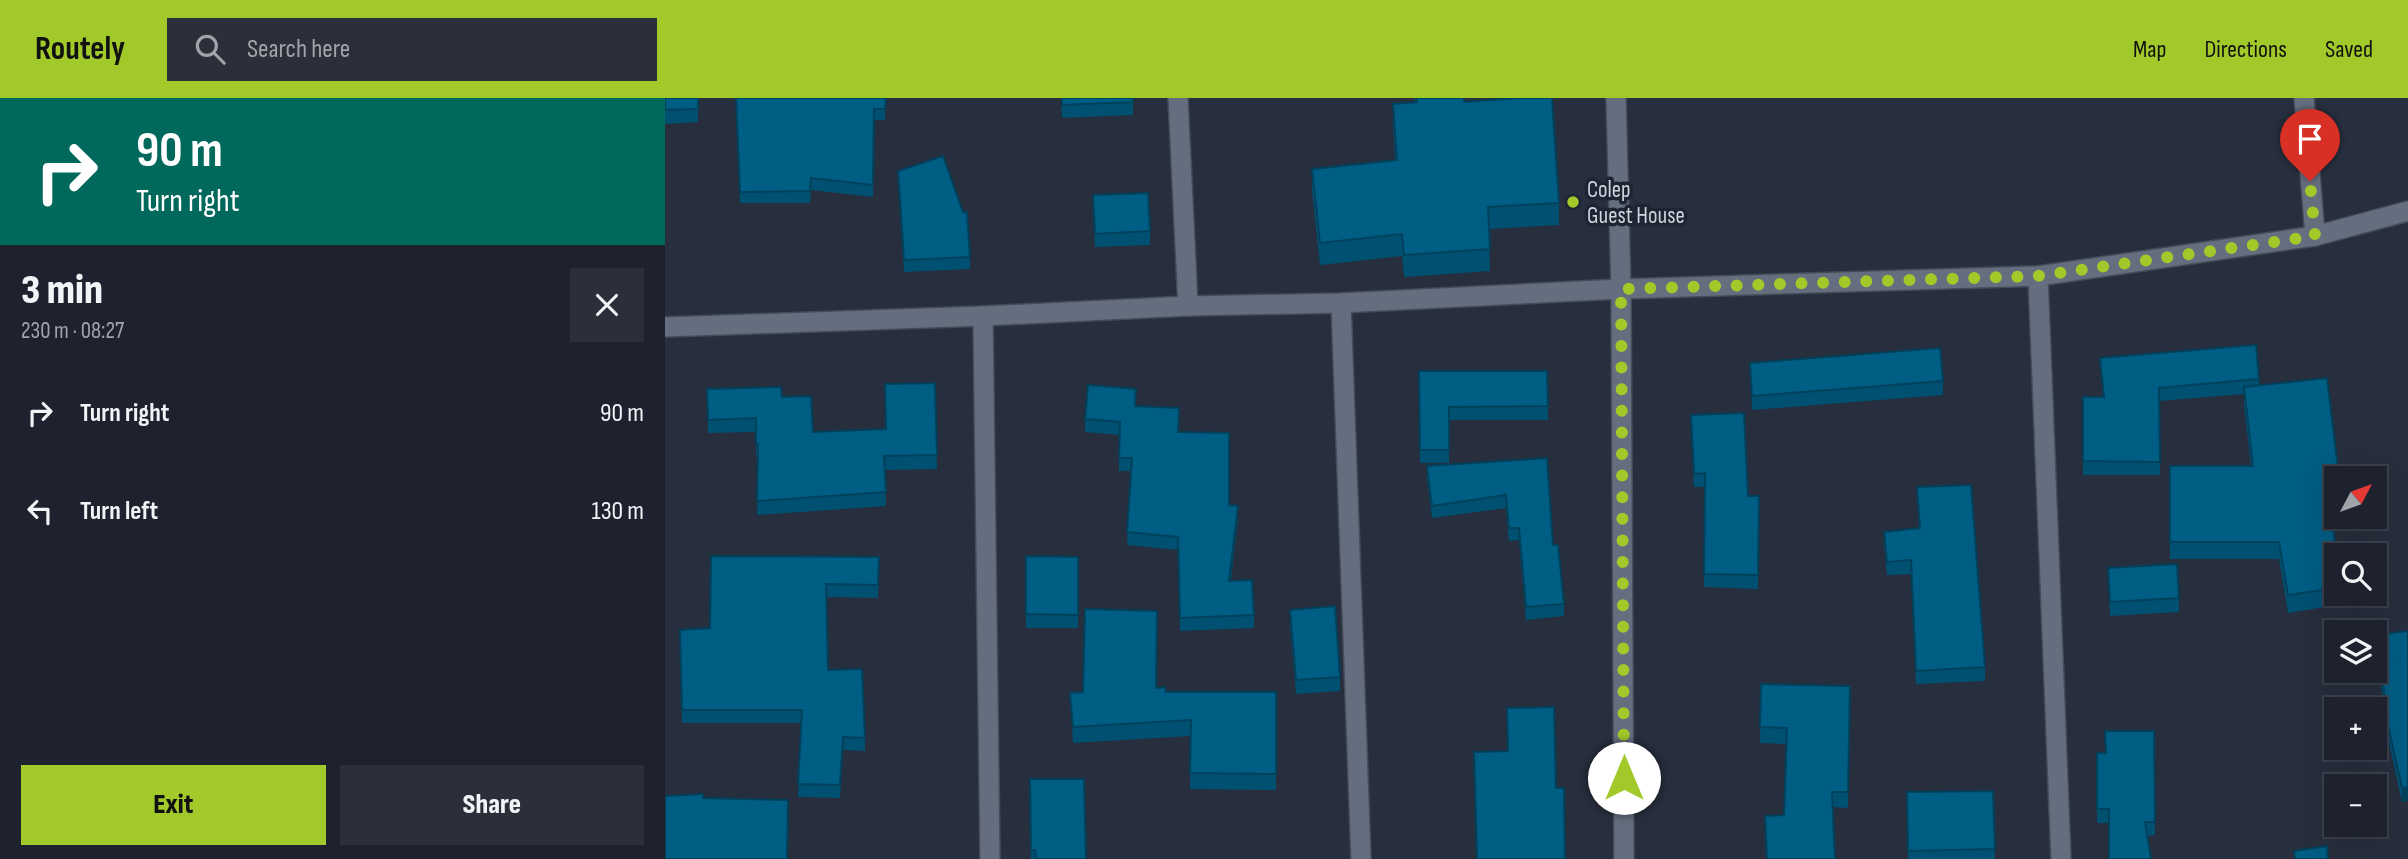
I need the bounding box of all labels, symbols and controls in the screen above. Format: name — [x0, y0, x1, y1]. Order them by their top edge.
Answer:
search box — [167, 18, 657, 81]
text: Routely — [35, 29, 125, 69]
icon: search — [191, 30, 229, 68]
text: Search here — [247, 34, 350, 65]
text: Map — [2133, 35, 2166, 64]
text: Directions — [2204, 35, 2287, 64]
text: Saved — [2325, 35, 2373, 64]
pin — [2280, 109, 2340, 181]
icon: arrive — [2291, 120, 2329, 158]
text: 90 m — [136, 122, 223, 181]
icon: right — [21, 126, 112, 217]
place label: Colep Guest House — [1587, 176, 1685, 230]
text: Turn right — [136, 182, 240, 221]
marker: Colep Guest House — [1565, 194, 1581, 210]
text: 3 min — [21, 265, 103, 316]
button: close — [570, 268, 644, 342]
text: 230 m · 08:27 — [21, 317, 124, 345]
icon: right — [21, 394, 59, 432]
text: Turn right — [80, 398, 169, 429]
text: 90 m — [600, 398, 644, 429]
north arrow — [2324, 466, 2387, 528]
map controls — [2324, 466, 2387, 837]
icon: left — [21, 492, 59, 530]
text: Turn left — [80, 496, 158, 527]
text: 130 m — [592, 496, 644, 527]
button: search — [2324, 543, 2387, 606]
button: layers — [2324, 620, 2387, 683]
button: + — [2324, 697, 2387, 760]
position arrow — [1587, 741, 1661, 815]
button: Exit — [21, 765, 326, 845]
button: Share — [340, 765, 644, 845]
button: − — [2324, 774, 2387, 837]

